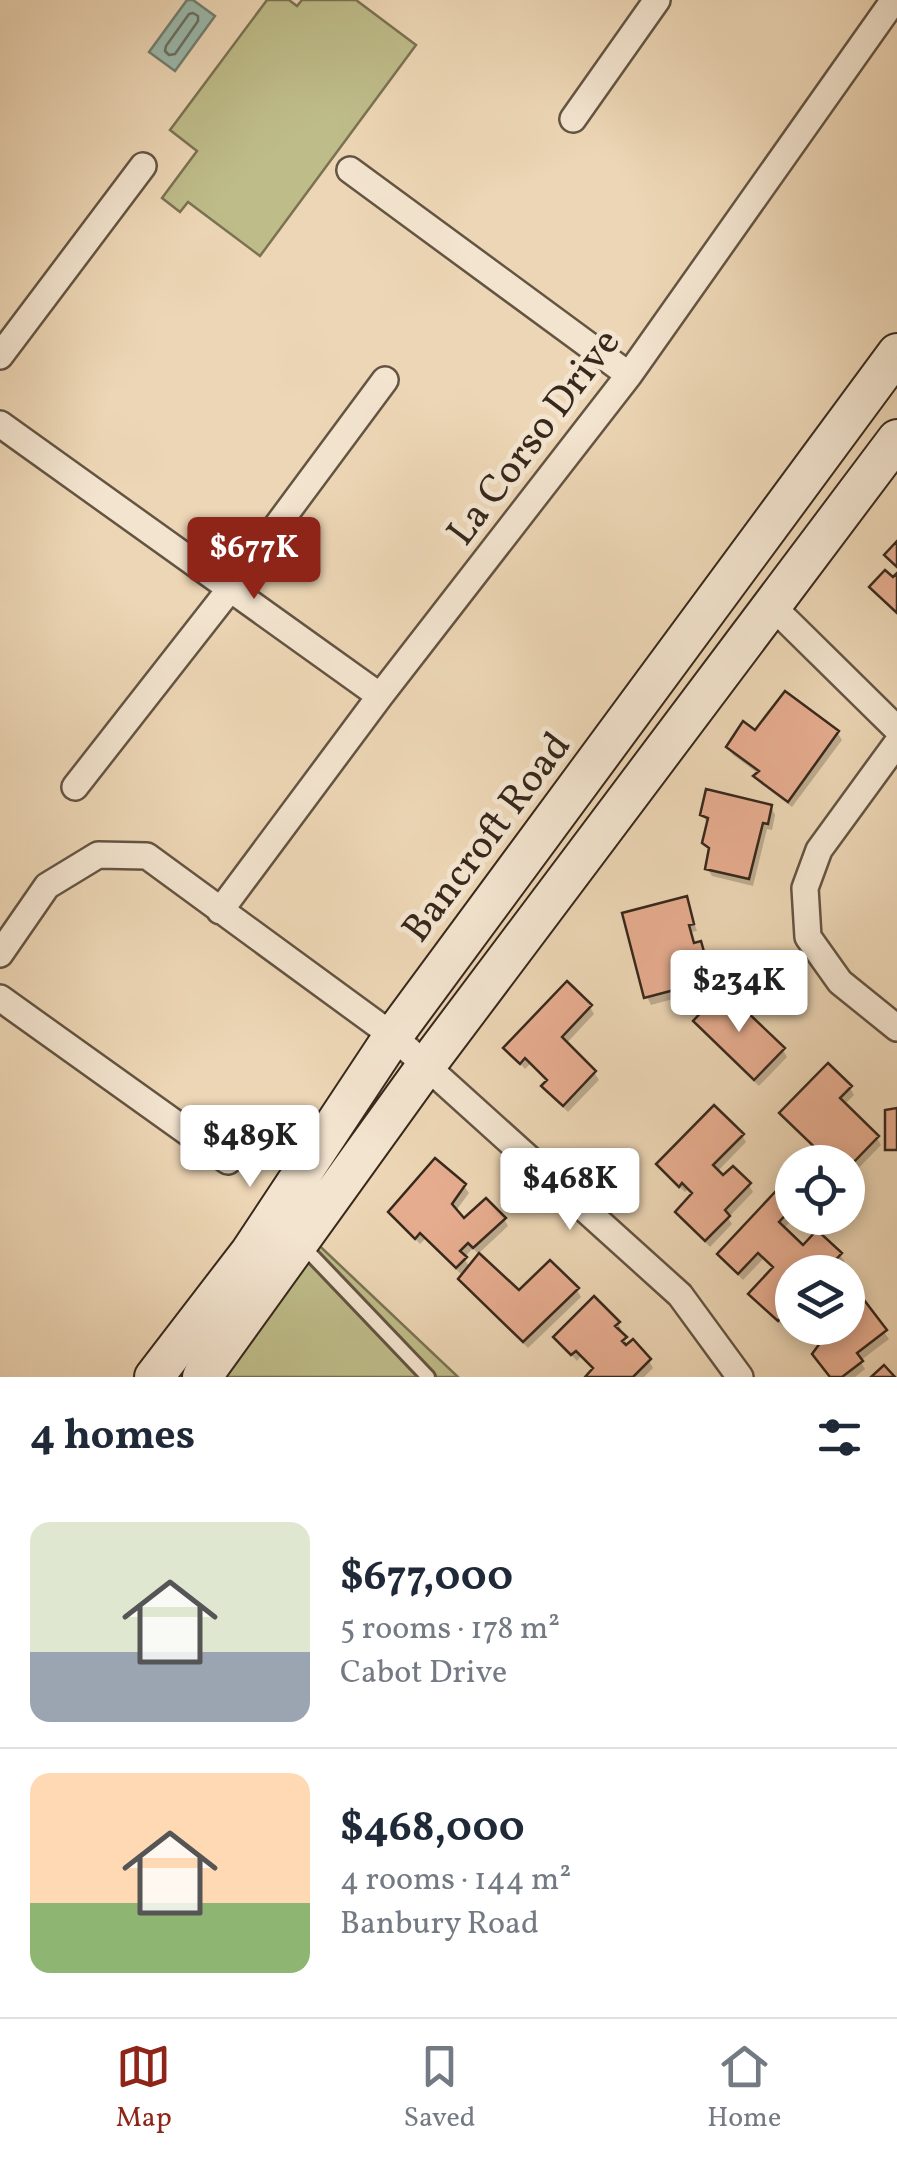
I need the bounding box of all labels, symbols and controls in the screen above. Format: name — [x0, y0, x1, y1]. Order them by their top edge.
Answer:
street label: La Corso Drive — [435, 318, 635, 559]
pin: $677K — [184, 517, 324, 602]
text: $677K — [209, 527, 299, 571]
street label: Bancroft Road — [390, 722, 586, 955]
pin: $234K — [669, 950, 809, 1035]
text: $234K — [693, 960, 785, 1004]
pin: $489K — [180, 1105, 320, 1190]
text: $489K — [202, 1115, 298, 1159]
map controls — [775, 1145, 865, 1345]
button: locate — [775, 1145, 865, 1235]
pin: $468K — [500, 1148, 640, 1233]
text: $468K — [522, 1158, 618, 1202]
button: layers — [775, 1255, 865, 1345]
text: 4 homes — [30, 1408, 195, 1467]
icon: filters — [812, 1410, 867, 1465]
text: $677,000 — [340, 1549, 513, 1608]
icon: home — [110, 1562, 230, 1682]
text: 5 rooms · 178 m² — [340, 1608, 560, 1652]
text: Cabot Drive — [340, 1652, 507, 1696]
text: $468,000 — [340, 1800, 525, 1859]
icon: home — [110, 1813, 230, 1933]
text: 4 rooms · 144 m² — [340, 1859, 571, 1903]
text: Banbury Road — [340, 1903, 539, 1947]
tab: Map — [116, 2039, 172, 2138]
tab: Saved — [403, 2039, 476, 2138]
tab: Home — [707, 2039, 781, 2138]

